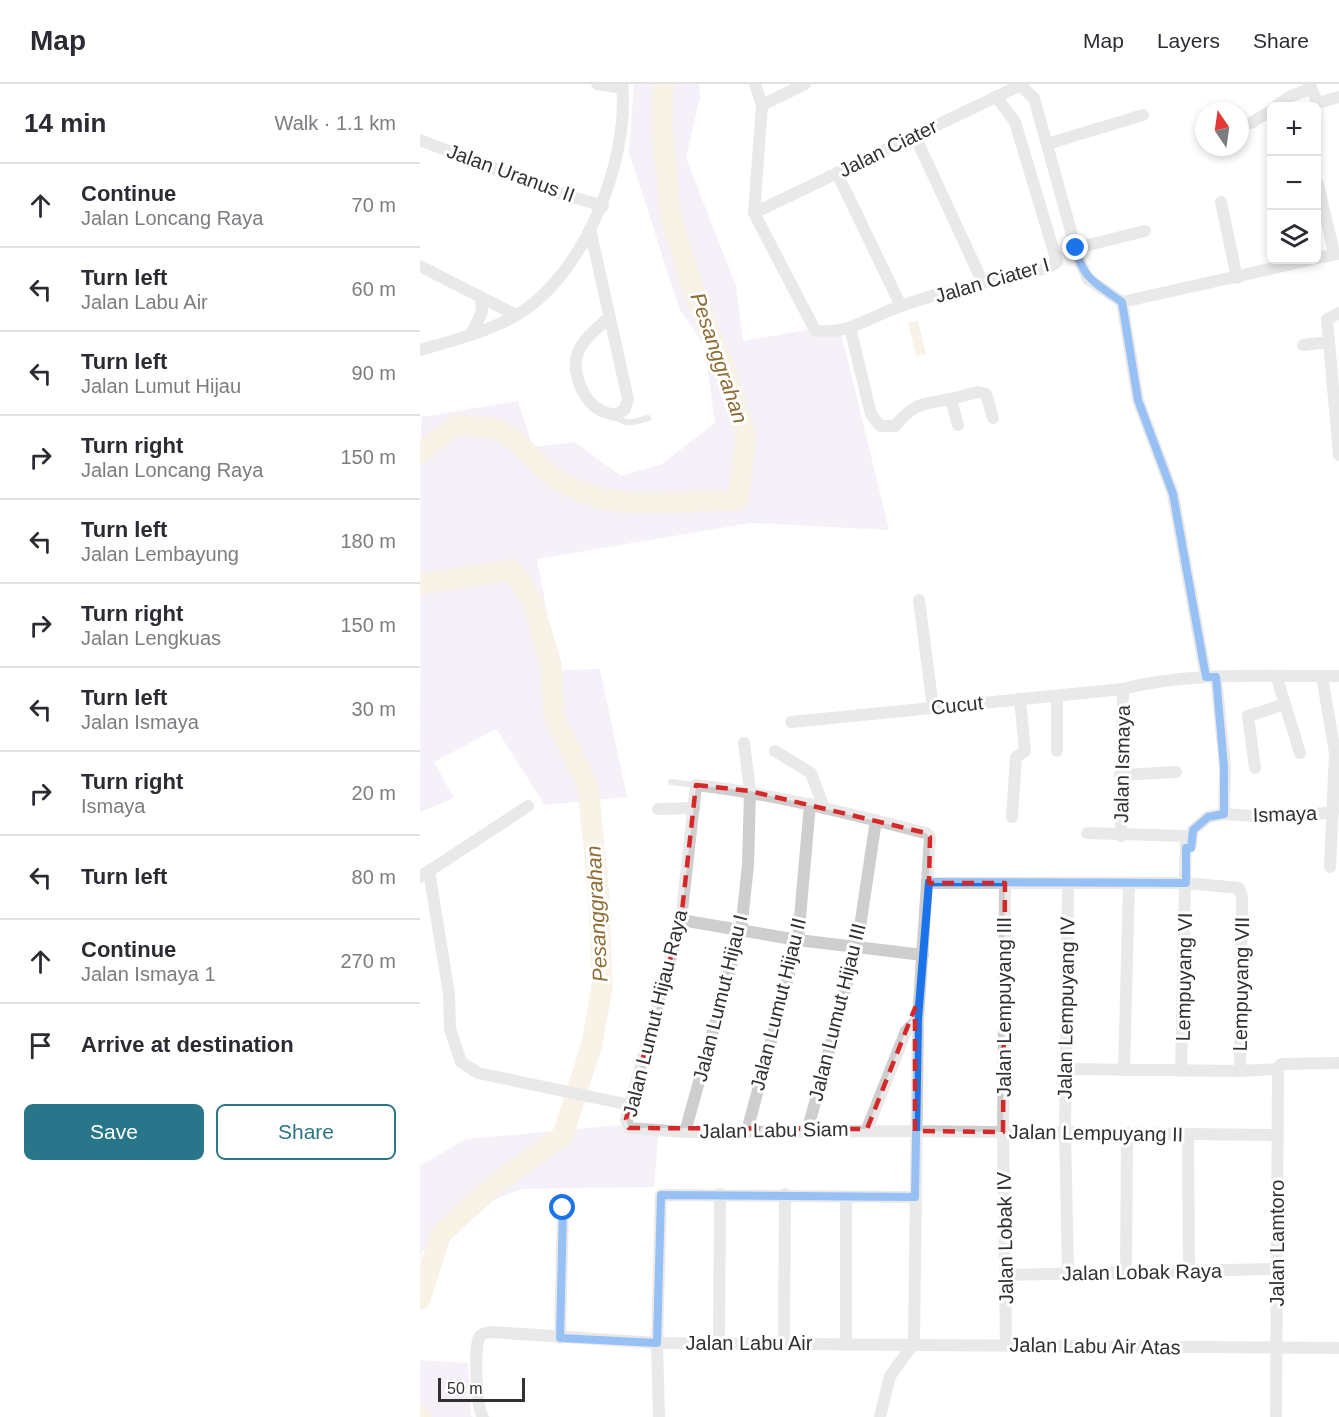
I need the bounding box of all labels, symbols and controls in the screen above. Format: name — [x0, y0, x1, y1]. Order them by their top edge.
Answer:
text: Map — [30, 25, 86, 56]
text: Map — [1083, 29, 1124, 52]
text: Layers — [1157, 29, 1220, 52]
text: Share — [1253, 29, 1309, 52]
north arrow — [1195, 102, 1249, 156]
map controls — [1267, 102, 1321, 264]
button: + — [1267, 102, 1321, 156]
text: 14 min — [24, 108, 106, 138]
text: Walk · 1.1 km — [275, 112, 396, 134]
street label: Jalan Ciater — [835, 115, 941, 181]
street label: Jalan Uranus II — [444, 140, 578, 206]
button: − — [1267, 156, 1321, 210]
text: Continue — [81, 181, 176, 206]
icon: ahead — [24, 189, 57, 222]
text: 70 m — [352, 194, 396, 216]
text: Jalan Loncang Raya — [81, 207, 263, 229]
button: layers — [1267, 210, 1321, 264]
route end — [1062, 234, 1088, 260]
street label: Jalan Ciater I — [932, 253, 1052, 307]
text: Turn left — [81, 265, 167, 290]
icon: left — [24, 273, 57, 306]
text: 60 m — [352, 278, 396, 300]
water label: Pesanggrahan — [686, 290, 753, 426]
text: Jalan Labu Air — [81, 291, 208, 313]
text: Turn left — [81, 349, 167, 374]
icon: left — [24, 357, 57, 390]
text: 90 m — [352, 362, 396, 384]
text: Jalan Lumut Hijau — [81, 375, 241, 397]
text: Turn right — [81, 433, 183, 458]
icon: right — [24, 441, 57, 474]
text: 150 m — [340, 446, 396, 468]
text: Jalan Loncang Raya — [81, 459, 263, 481]
text: Turn left — [81, 517, 167, 542]
icon: left — [24, 525, 57, 558]
text: 180 m — [340, 530, 396, 552]
text: Jalan Lembayung — [81, 543, 239, 565]
text: Turn right — [81, 601, 183, 626]
icon: right — [24, 609, 57, 642]
text: 150 m — [340, 614, 396, 636]
text: Jalan Lengkuas — [81, 627, 221, 649]
text: Turn left — [81, 685, 167, 710]
street label: Cucut — [930, 691, 985, 719]
icon: left — [24, 693, 57, 726]
text: 30 m — [352, 698, 396, 720]
street label: Jalan Ismaya — [1110, 704, 1134, 823]
text: Jalan Ismaya — [81, 711, 199, 733]
text: Turn right — [81, 769, 183, 794]
icon: right — [24, 777, 57, 810]
text: 20 m — [352, 782, 396, 804]
text: Ismaya — [81, 795, 145, 817]
street label: Ismaya — [1252, 802, 1318, 826]
water label: Pesanggrahan — [581, 845, 612, 983]
icon: left — [24, 861, 57, 894]
text: Turn left — [81, 864, 167, 889]
text: 80 m — [352, 866, 396, 888]
street label: Jalan Lumut Hijau Raya — [619, 906, 692, 1119]
street label: Jalan Lumut Hijau I — [689, 912, 751, 1084]
street label: Lempuyang VI — [1172, 912, 1196, 1042]
street label: Jalan Lumut Hijau II — [746, 916, 810, 1092]
street label: Jalan Lempuyang IV — [1053, 916, 1079, 1099]
street label: Jalan Lempuyang III — [993, 917, 1015, 1097]
street label: Lempuyang VII — [1229, 917, 1253, 1051]
street label: Jalan Lumut Hijau III — [804, 921, 870, 1103]
text: Continue — [81, 937, 176, 962]
icon: ahead — [24, 945, 57, 978]
text: 270 m — [340, 950, 396, 972]
text: Jalan Ismaya 1 — [81, 963, 216, 985]
icon: arrive — [24, 1029, 57, 1062]
text: Arrive at destination — [81, 1032, 294, 1057]
button: Save — [24, 1104, 204, 1160]
button: Share — [216, 1104, 396, 1160]
street label: Jalan Labu Siam — [699, 1118, 849, 1142]
street label: Jalan Lempuyang II — [1009, 1120, 1183, 1146]
street label: Jalan Lobak IV — [993, 1171, 1017, 1304]
street label: Jalan Lamtoro — [1266, 1180, 1288, 1306]
route start — [549, 1194, 575, 1220]
street label: Jalan Lobak Raya — [1062, 1260, 1223, 1284]
street label: Jalan Labu Air — [686, 1332, 813, 1354]
street label: Jalan Labu Air Atas — [1009, 1334, 1181, 1358]
scale bar — [438, 1375, 525, 1402]
text: 50 m — [447, 1380, 483, 1397]

